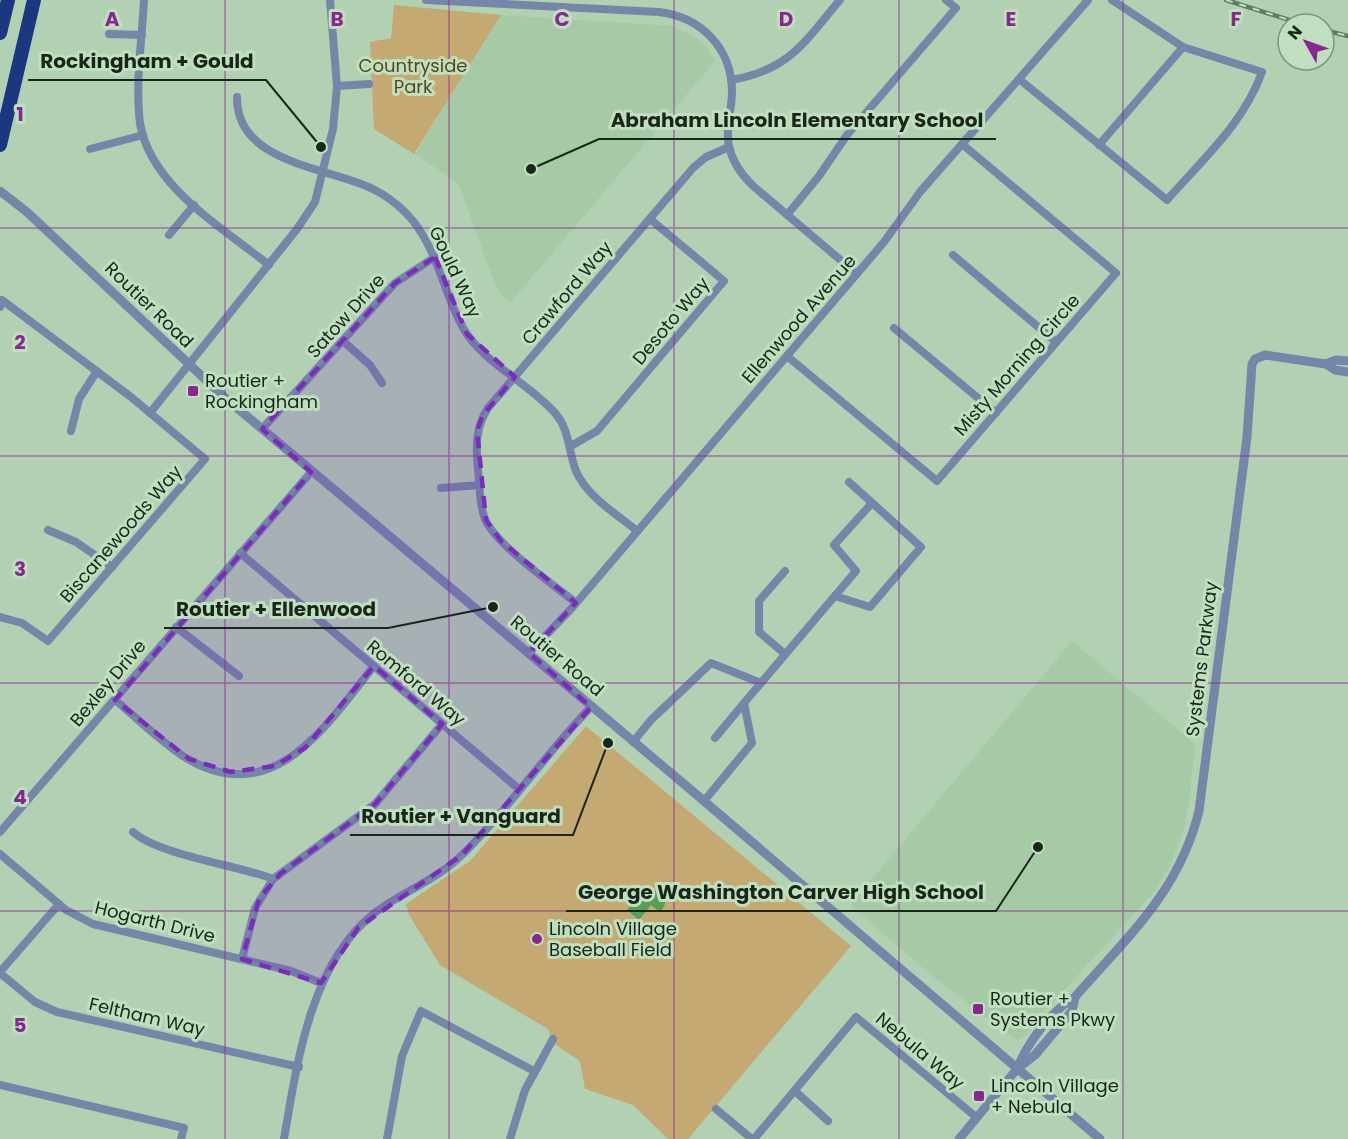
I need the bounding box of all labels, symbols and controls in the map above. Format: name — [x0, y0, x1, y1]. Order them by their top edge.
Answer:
text: A — [105, 5, 120, 33]
text: B — [330, 5, 344, 33]
text: C — [554, 5, 570, 33]
text: D — [779, 5, 793, 33]
text: E — [1006, 5, 1016, 33]
text: F — [1231, 5, 1242, 33]
north arrow — [1276, 12, 1336, 72]
text: N — [1282, 21, 1308, 45]
callout: Rockingham + Gould — [28, 42, 266, 80]
text: Rockingham + Gould — [40, 47, 254, 75]
park label: Countryside Park — [358, 53, 468, 99]
text: 1 — [16, 100, 24, 128]
callout: Abraham Lincoln Elementary School — [599, 101, 996, 139]
text: Abraham Lincoln Elementary School — [611, 106, 983, 134]
street label: Gould Way — [423, 222, 488, 322]
street label: Crawford Way — [516, 235, 618, 350]
street label: Ellenwood Avenue — [736, 249, 862, 388]
street label: Routier Road — [99, 256, 199, 353]
street label: Satow Drive — [301, 268, 390, 363]
street label: Desoto Way — [626, 271, 715, 370]
street label: Misty Morning Circle — [948, 288, 1085, 441]
text: 2 — [14, 328, 26, 356]
place label: Routier + Rockingham — [205, 368, 318, 414]
marker: Routier + Rockingham — [186, 384, 200, 398]
street label: Biscanewoods Way — [54, 460, 187, 608]
text: 3 — [14, 555, 26, 583]
street label: Systems Parkway — [1180, 580, 1223, 738]
callout: Routier + Ellenwood — [164, 590, 388, 628]
text: Routier + Ellenwood — [176, 595, 376, 623]
street label: Routier Road — [505, 609, 609, 702]
street label: Bexley Drive — [64, 634, 151, 731]
street label: Romford Way — [362, 634, 471, 731]
text: 4 — [13, 783, 27, 811]
callout: Routier + Vanguard — [350, 797, 573, 835]
text: Routier + Vanguard — [361, 802, 561, 830]
callout: George Washington Carver High School — [566, 873, 996, 911]
text: George Washington Carver High School — [578, 878, 984, 906]
street label: Hogarth Drive — [92, 895, 218, 949]
place label: Lincoln Village Baseball Field — [549, 916, 677, 962]
marker: Lincoln Village Baseball Field — [530, 932, 544, 946]
place label: Routier + Systems Pkwy — [990, 986, 1115, 1032]
street label: Feltham Way — [87, 991, 207, 1042]
marker: Routier + Systems Pkwy — [971, 1002, 985, 1016]
street label: Nebula Way — [871, 1006, 970, 1095]
text: 5 — [14, 1011, 27, 1039]
place label: Lincoln Village + Nebula — [991, 1073, 1119, 1119]
marker: Lincoln Village + Nebula — [972, 1089, 986, 1103]

